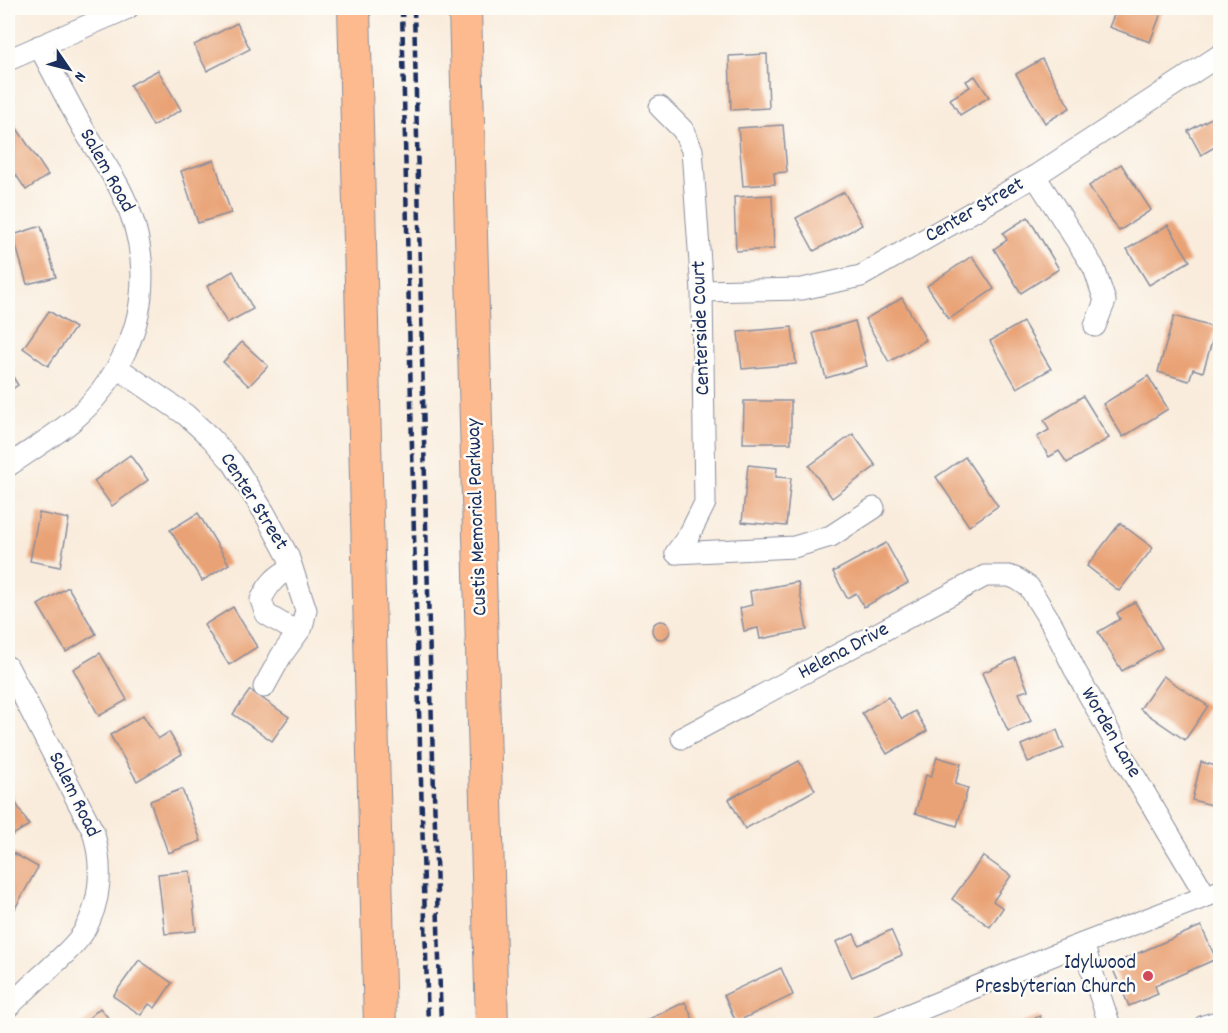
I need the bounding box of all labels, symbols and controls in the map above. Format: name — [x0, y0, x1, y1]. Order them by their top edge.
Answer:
north arrow — [39, 39, 99, 99]
text: N — [67, 66, 91, 86]
street label: Salem Road — [71, 124, 141, 218]
street label: Center Street — [920, 170, 1030, 251]
street label: Centerside Court — [685, 260, 719, 396]
street label: Custis Memorial Parkway — [460, 417, 496, 616]
street label: Center Street — [211, 447, 295, 557]
street label: Helena Drive — [793, 616, 895, 688]
street label: Worden Lane — [1072, 682, 1148, 784]
street label: Salem Road — [39, 747, 107, 843]
place label: Idylwood Presbyterian Church — [975, 949, 1136, 1003]
marker: Idylwood Presbyterian Church — [1141, 969, 1155, 983]

